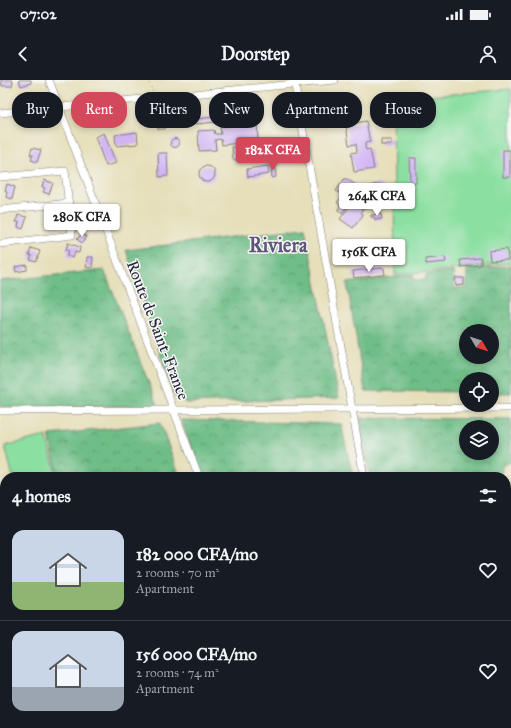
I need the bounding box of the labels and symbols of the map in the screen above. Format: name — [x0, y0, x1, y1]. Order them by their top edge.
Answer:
pin: 182K CFA — [232, 137, 314, 171]
pin: 264K CFA — [336, 183, 418, 217]
pin: 280K CFA — [41, 204, 123, 238]
district label: Riviera — [249, 233, 308, 257]
pin: 156K CFA — [328, 239, 410, 273]
street label: Route de Saint-France — [123, 258, 193, 403]
north arrow — [459, 324, 499, 364]

